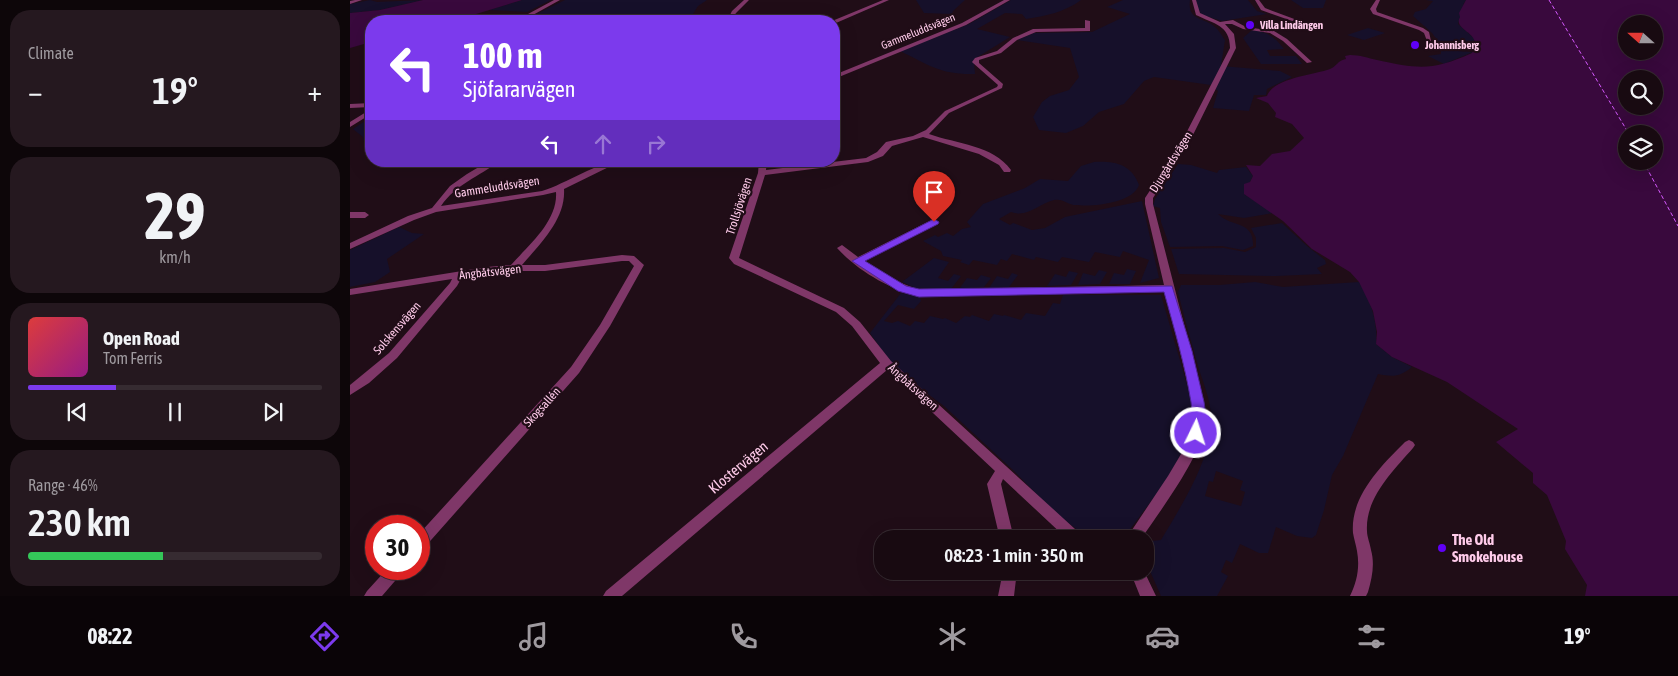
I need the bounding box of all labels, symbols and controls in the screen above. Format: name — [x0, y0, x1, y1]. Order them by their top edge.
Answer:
street label: Gammeluddsvägen — [879, 11, 957, 51]
north arrow — [1618, 15, 1662, 60]
map controls — [1618, 15, 1663, 170]
marker: Villa Lindängen — [1244, 19, 1256, 31]
place label: Villa Lindängen — [1259, 19, 1323, 31]
icon: left — [380, 35, 445, 100]
text: 100 m — [463, 35, 542, 75]
marker: Johannisberg — [1409, 39, 1421, 51]
place label: Johannisberg — [1424, 39, 1479, 51]
text: Climate — [28, 44, 74, 62]
text: 19° — [152, 69, 198, 112]
button: search — [1618, 70, 1663, 115]
text: − — [28, 75, 43, 107]
text: + — [307, 75, 322, 107]
text: Sjöfararvägen — [463, 76, 575, 102]
button: layers — [1618, 125, 1663, 170]
street label: Djurgårdsvägen — [1147, 129, 1195, 195]
icon: left — [536, 130, 564, 158]
icon: ahead — [589, 130, 617, 158]
icon: right — [642, 130, 670, 158]
pin — [913, 171, 955, 222]
street label: Gammeluddsvägen — [454, 173, 540, 201]
street label: Trollsjövägen — [723, 176, 755, 236]
text: 29 — [144, 178, 206, 253]
icon: arrive — [920, 178, 948, 206]
text: km/h — [159, 248, 191, 266]
street label: Ångbåtsvägen — [458, 262, 522, 282]
street label: Solskensvägen — [370, 299, 424, 357]
text: Open Road — [103, 327, 180, 349]
text: Tom Ferris — [103, 349, 162, 367]
street label: Ångbåtsvägen — [885, 361, 941, 413]
street label: Skogsallén — [521, 384, 563, 430]
icon: previous — [63, 398, 91, 426]
icon: pause — [161, 398, 189, 426]
icon: next — [259, 398, 287, 426]
position arrow — [1169, 406, 1221, 458]
street label: Klostervägen — [705, 437, 771, 497]
text: Range · 46% — [28, 476, 98, 494]
text: 230 km — [28, 501, 131, 544]
speed limit sign: 30 — [365, 515, 430, 580]
place label: The Old Smokehouse — [1452, 531, 1523, 565]
marker: The Old Smokehouse — [1436, 542, 1448, 554]
text: 08:23 · 1 min · 350 m — [944, 544, 1084, 566]
icon: directions — [307, 619, 342, 654]
icon: music — [516, 619, 551, 654]
icon: phone — [726, 619, 761, 654]
icon: climate — [935, 619, 970, 654]
icon: car — [1145, 619, 1180, 654]
icon: filters — [1354, 619, 1389, 654]
text: 08:22 — [87, 623, 133, 649]
text: 19° — [1564, 623, 1591, 649]

